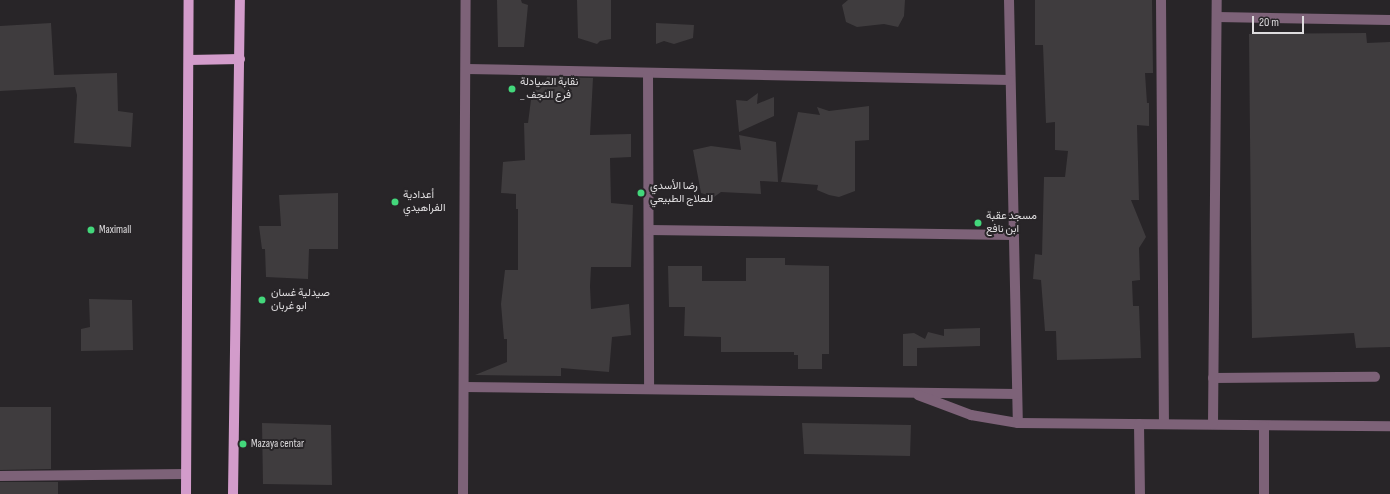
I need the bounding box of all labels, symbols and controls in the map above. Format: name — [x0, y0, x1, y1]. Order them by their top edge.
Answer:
scale bar — [1254, 8, 1306, 34]
text: 20 m — [1259, 15, 1279, 30]
place label: نقابة الصيادلة _ فرع النجف — [520, 76, 578, 102]
marker: نقابة الصيادلة _ فرع النجف — [507, 84, 517, 94]
place label: رضا الأسدي للعلاج الطبيعي — [650, 180, 713, 206]
marker: رضا الأسدي للعلاج الطبيعي — [635, 187, 647, 199]
place label: أعدادية الفراهيدي — [403, 189, 445, 215]
marker: أعدادية الفراهيدي — [390, 197, 400, 207]
place label: مسجد عقبة ابن نافع — [986, 210, 1037, 236]
marker: مسجد عقبة ابن نافع — [973, 218, 983, 228]
place label: Maximall — [99, 223, 131, 237]
marker: Maximall — [86, 225, 96, 235]
place label: صيدلية غسان ابو غربان — [271, 287, 330, 313]
marker: صيدلية غسان ابو غربان — [256, 294, 268, 306]
place label: Mazaya centar — [251, 437, 304, 451]
marker: Mazaya centar — [238, 439, 248, 449]

